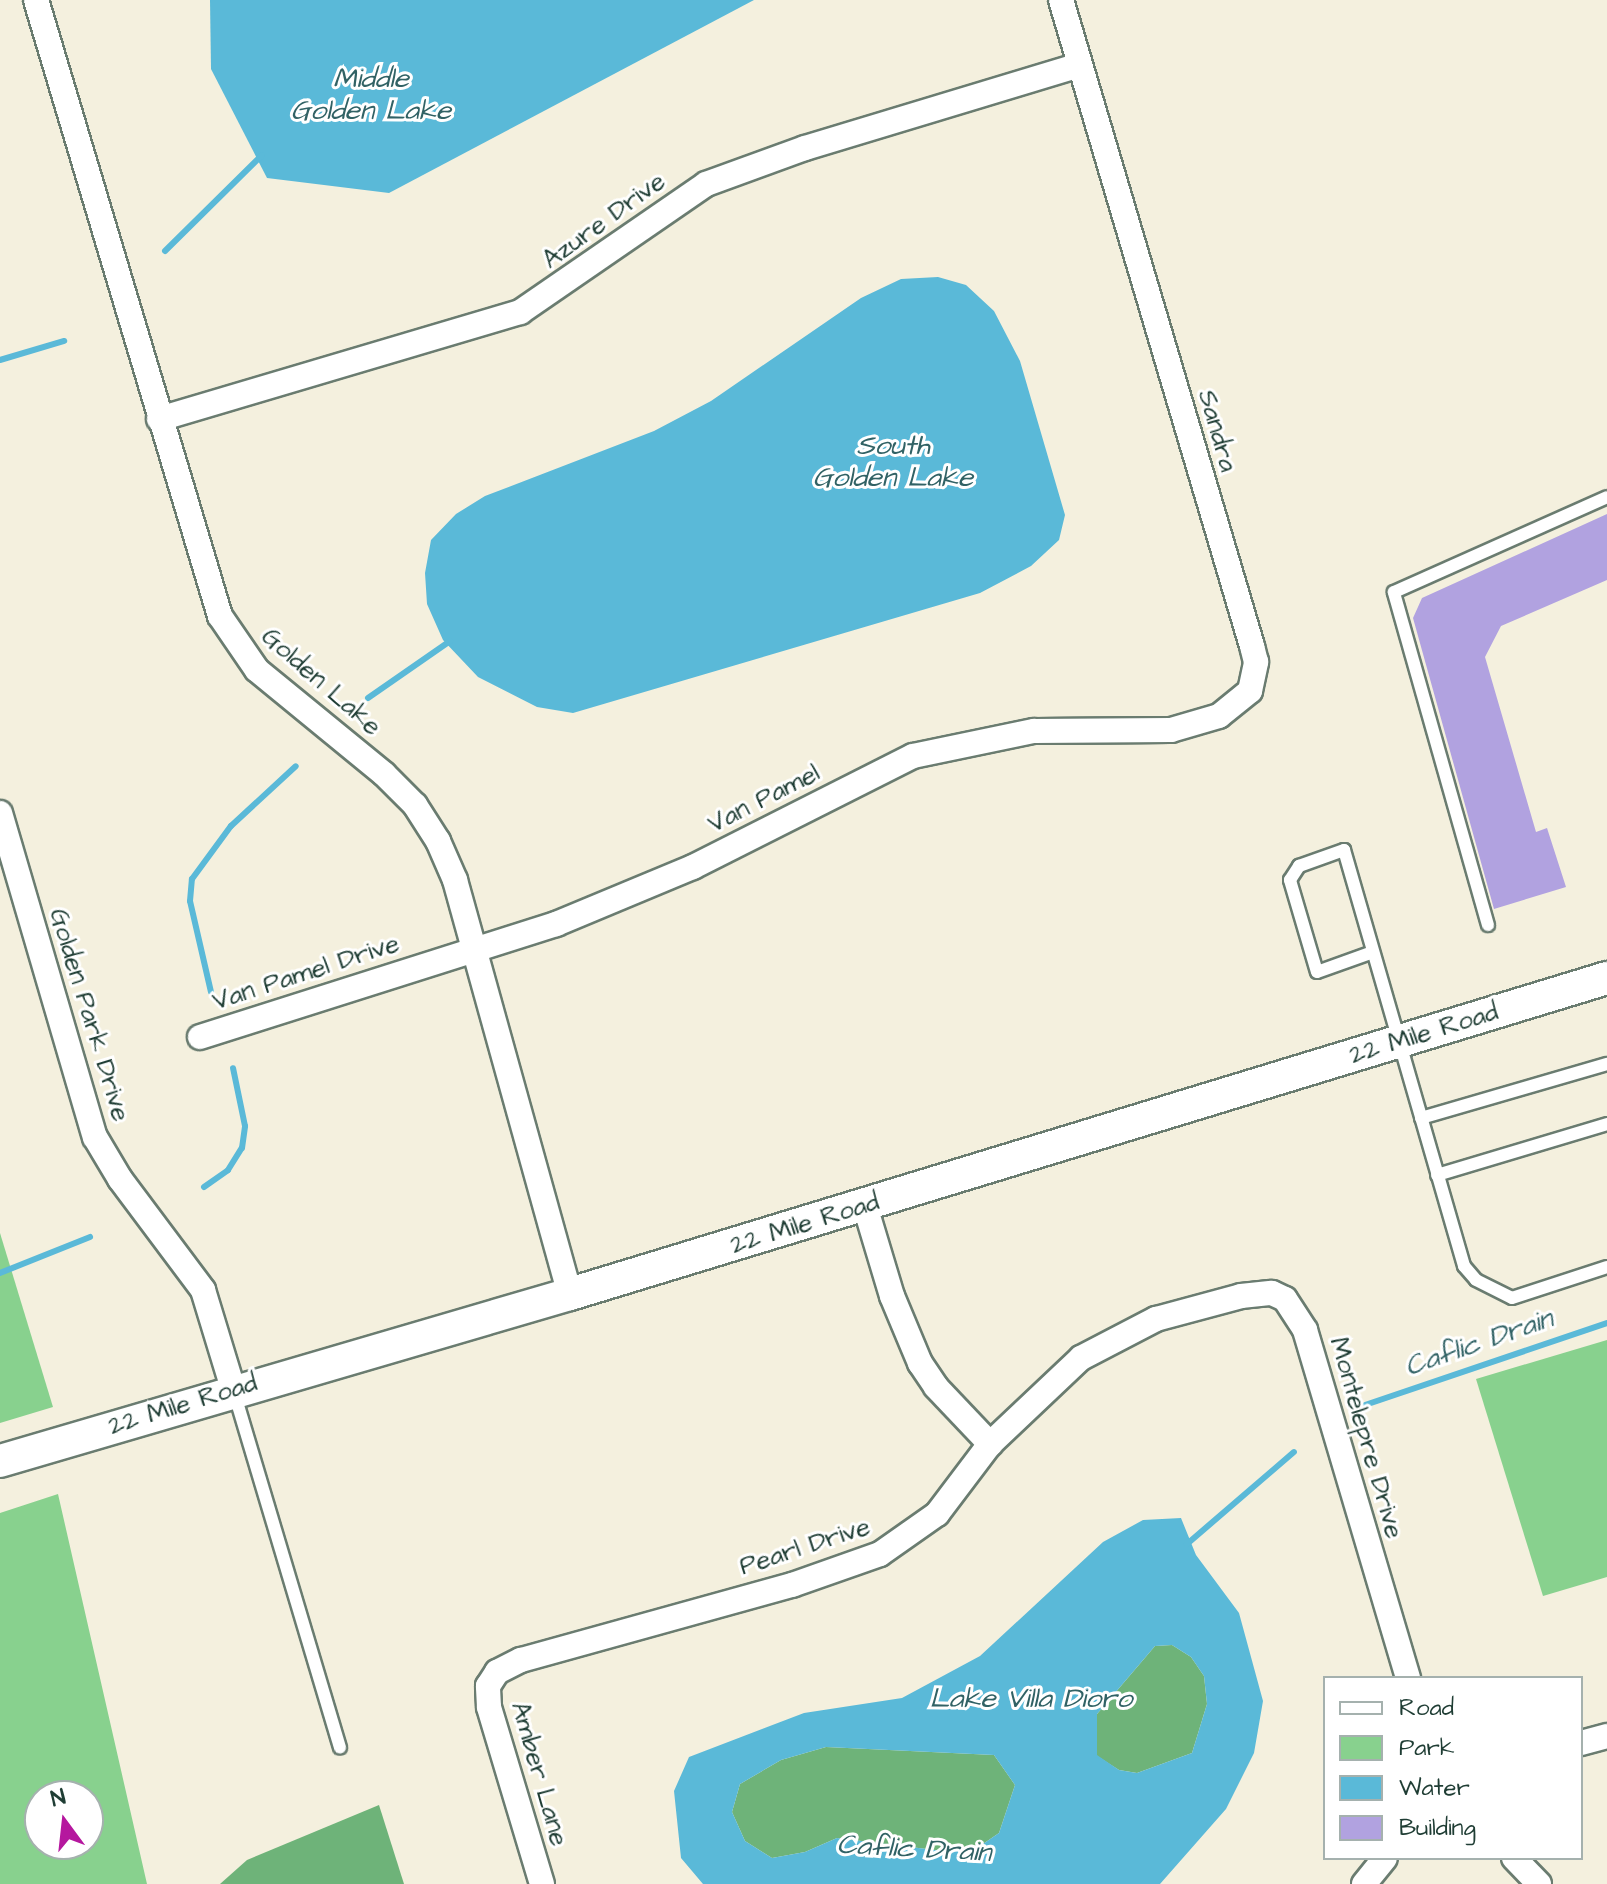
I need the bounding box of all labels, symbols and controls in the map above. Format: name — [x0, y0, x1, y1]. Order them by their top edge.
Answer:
water label: Middle Golden Lake — [291, 62, 451, 128]
street label: Azure Drive — [536, 166, 672, 276]
street label: Sandra — [1190, 386, 1244, 476]
water label: South Golden Lake — [813, 429, 973, 495]
street label: Golden Lake — [255, 621, 387, 743]
street label: Van Pamel — [703, 758, 825, 840]
street label: Golden Park Drive — [42, 905, 136, 1125]
street label: Van Pamel Drive — [209, 928, 403, 1018]
street label: 22 Mile Road — [1346, 997, 1502, 1071]
street label: 22 Mile Road — [727, 1187, 883, 1261]
water label: Caflic Drain — [1401, 1302, 1557, 1384]
street label: Montelepre Drive — [1322, 1334, 1410, 1542]
street label: 22 Mile Road — [105, 1368, 261, 1442]
street label: Pearl Drive — [736, 1511, 874, 1583]
legend — [1323, 1676, 1583, 1860]
water label: Lake Villa Dioro — [930, 1682, 1132, 1716]
text: Road — [1399, 1691, 1454, 1725]
street label: Amber Lane — [504, 1698, 574, 1850]
text: Park — [1399, 1731, 1455, 1765]
text: Water — [1399, 1771, 1470, 1805]
north arrow — [24, 1780, 104, 1860]
text: N — [47, 1782, 69, 1815]
text: Building — [1399, 1811, 1476, 1845]
water label: Caflic Drain — [836, 1828, 992, 1870]

